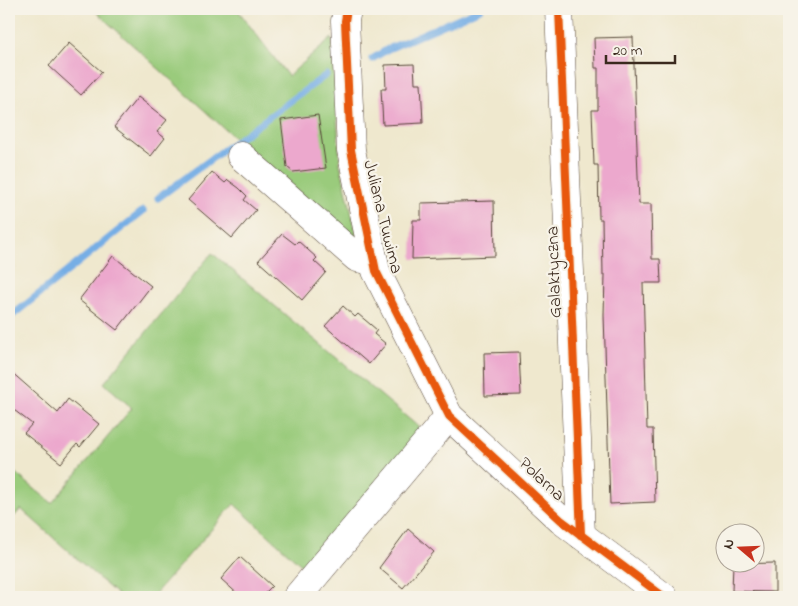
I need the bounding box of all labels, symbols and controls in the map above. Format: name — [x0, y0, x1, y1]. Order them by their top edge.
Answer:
scale bar — [606, 32, 674, 64]
text: 20 m — [613, 40, 643, 62]
street label: Juliana Tuwima — [355, 157, 409, 277]
street label: Galaktyczna — [540, 225, 570, 319]
street label: Polarna — [512, 452, 570, 508]
north arrow — [716, 524, 766, 574]
text: N — [718, 536, 741, 552]

